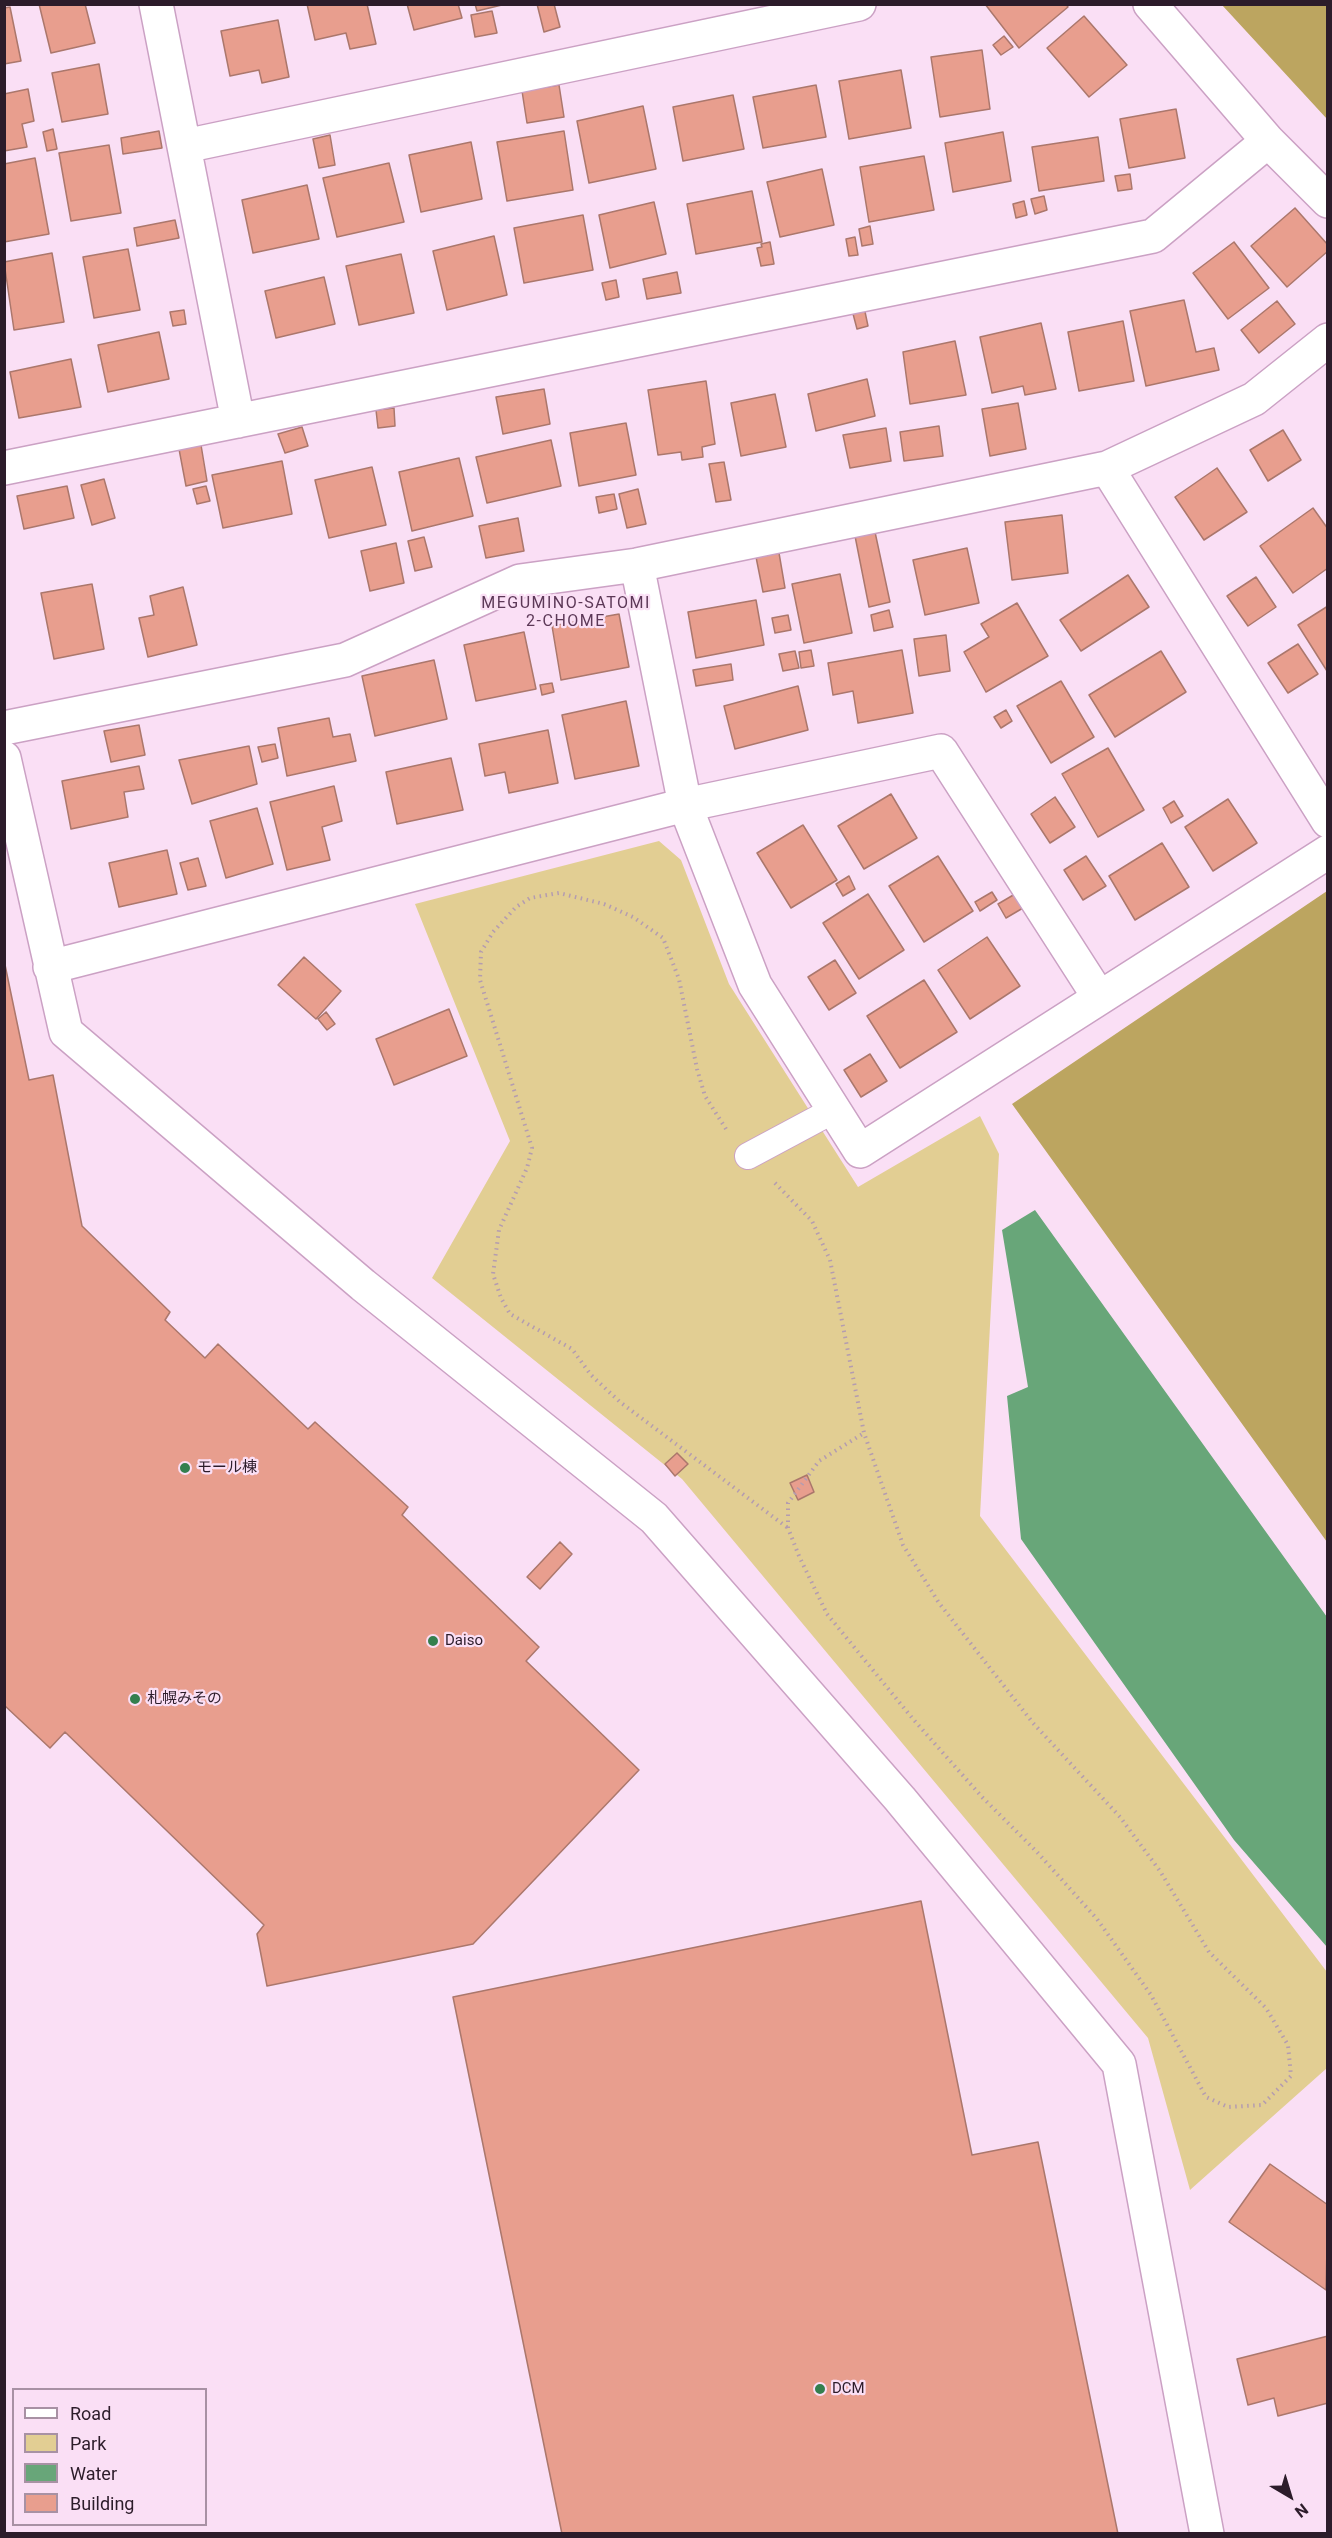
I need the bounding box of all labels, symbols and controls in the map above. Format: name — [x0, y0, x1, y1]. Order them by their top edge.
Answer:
district label: MEGUMINO-SATOMI 2-CHOME — [481, 594, 651, 632]
place label: モール棟 — [197, 1459, 257, 1477]
marker: モール棟 — [178, 1461, 192, 1475]
place label: Daiso — [445, 1632, 483, 1650]
marker: Daiso — [426, 1634, 440, 1648]
place label: 札幌みその — [147, 1690, 222, 1708]
marker: 札幌みその — [128, 1692, 142, 1706]
place label: DCM — [832, 2380, 865, 2398]
marker: DCM — [813, 2382, 827, 2396]
legend — [12, 2388, 207, 2526]
text: Road — [70, 2403, 111, 2424]
text: Park — [70, 2433, 106, 2454]
text: Water — [70, 2463, 117, 2484]
north arrow — [1260, 2466, 1320, 2526]
text: Building — [70, 2493, 134, 2514]
text: N — [1291, 2500, 1312, 2522]

